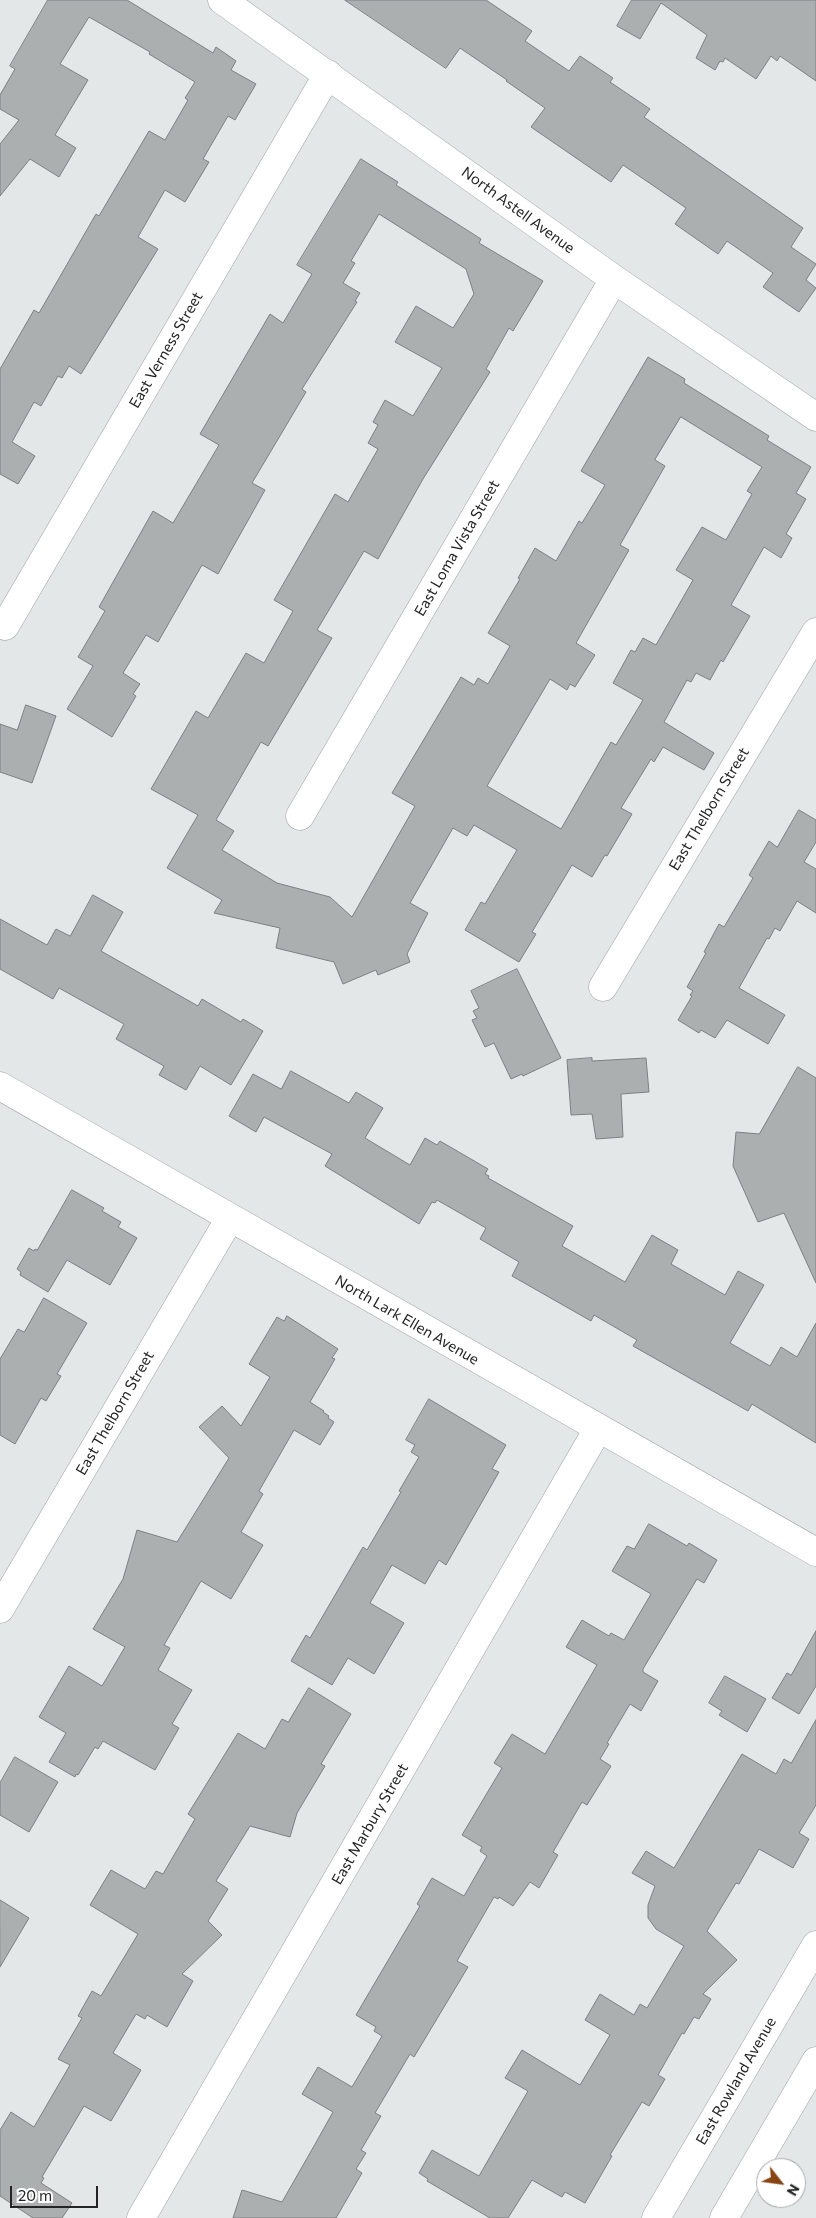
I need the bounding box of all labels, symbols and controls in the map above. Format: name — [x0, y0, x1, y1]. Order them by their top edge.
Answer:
street label: North Astell Avenue — [458, 163, 578, 257]
street label: East Verness Street — [125, 289, 207, 411]
street label: East Loma Vista Street — [411, 477, 503, 619]
street label: East Thelborn Street — [665, 744, 753, 874]
street label: North Lark Ellen Avenue — [332, 1271, 482, 1369]
street label: East Thelborn Street — [72, 1348, 158, 1478]
street label: East Marbury Street — [328, 1760, 412, 1888]
street label: East Rowland Avenue — [692, 2014, 780, 2148]
north arrow — [756, 2158, 806, 2208]
scale bar — [12, 2176, 100, 2208]
text: N — [784, 2181, 804, 2199]
text: 20 m — [18, 2186, 52, 2204]

